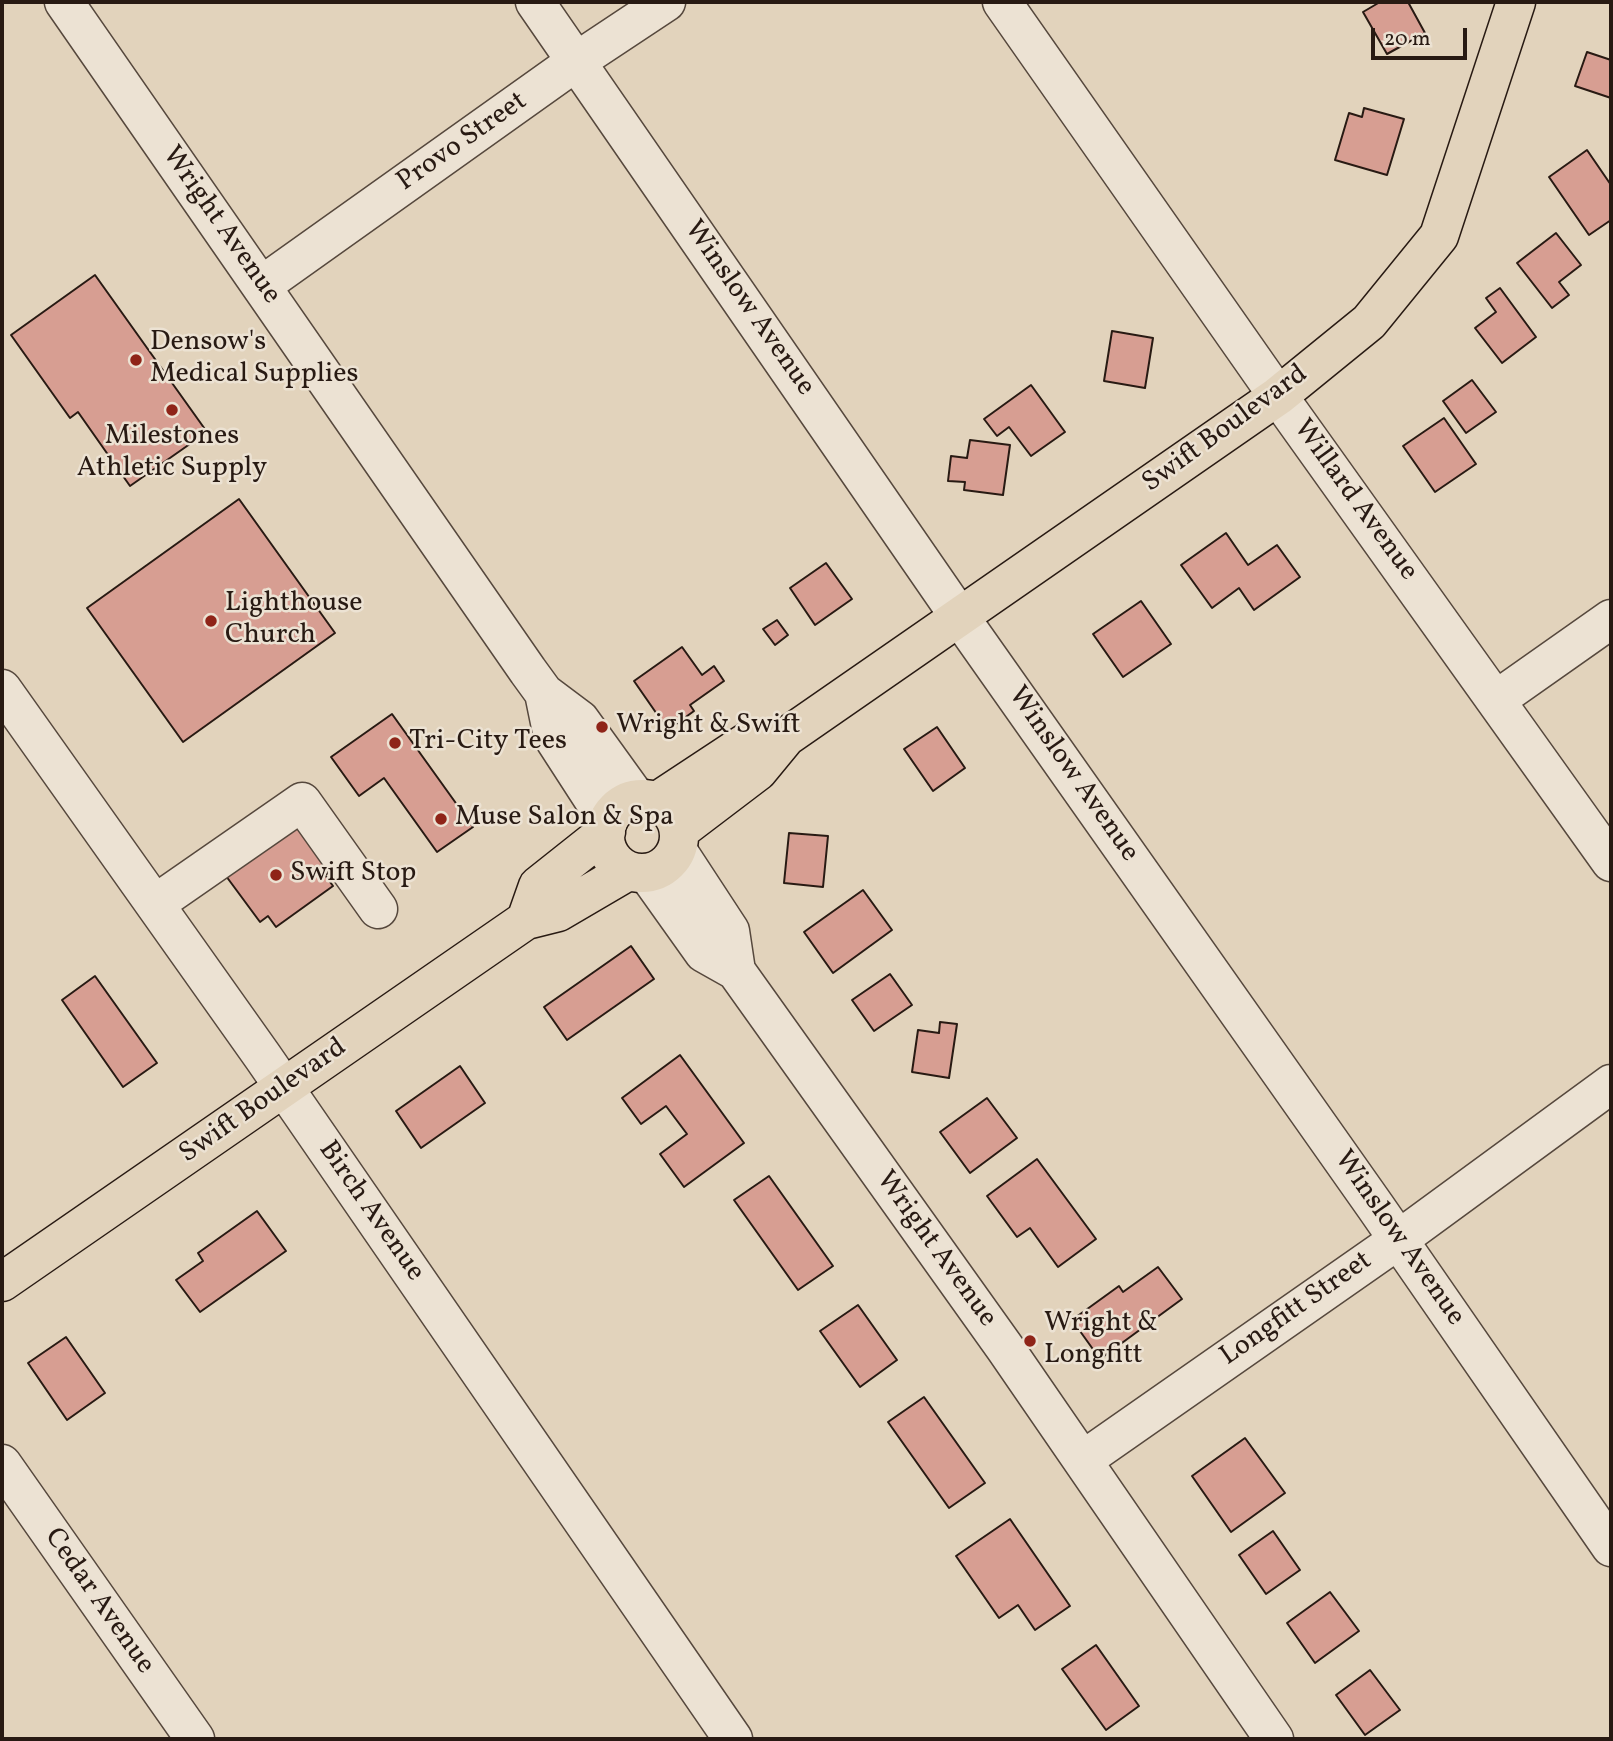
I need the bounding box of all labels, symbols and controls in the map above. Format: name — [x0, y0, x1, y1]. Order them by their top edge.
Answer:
scale bar — [1375, 14, 1471, 58]
text: 20 m — [1384, 25, 1430, 54]
street label: Provo Street — [392, 86, 534, 200]
street label: Wright Avenue — [153, 141, 287, 311]
street label: Winslow Avenue — [675, 215, 821, 403]
place label: Densow's Medical Supplies — [150, 327, 359, 393]
marker: Densow's Medical Supplies — [128, 352, 144, 368]
street label: Swift Boulevard — [1137, 359, 1315, 501]
marker: Milestones Athletic Supply — [164, 402, 180, 418]
street label: Willard Avenue — [1284, 414, 1424, 588]
place label: Milestones Athletic Supply — [77, 421, 267, 487]
place label: Lighthouse Church — [225, 588, 363, 654]
marker: Lighthouse Church — [203, 613, 219, 629]
street label: Winslow Avenue — [999, 681, 1145, 869]
place label: Wright & Swift — [616, 710, 800, 744]
marker: Wright & Swift — [594, 719, 610, 735]
place label: Tri-City Tees — [409, 726, 567, 760]
marker: Tri-City Tees — [387, 735, 403, 751]
place label: Muse Salon & Spa — [455, 802, 674, 836]
marker: Muse Salon & Spa — [433, 811, 449, 827]
place label: Swift Stop — [290, 858, 416, 892]
marker: Swift Stop — [268, 867, 284, 883]
street label: Swift Boulevard — [174, 1032, 354, 1172]
street label: Birch Avenue — [309, 1135, 431, 1289]
street label: Winslow Avenue — [1325, 1145, 1471, 1333]
street label: Wright Avenue — [867, 1165, 1003, 1335]
street label: Longfitt Street — [1215, 1245, 1379, 1375]
place label: Wright & Longfitt — [1044, 1308, 1158, 1374]
marker: Wright & Longfitt — [1022, 1333, 1038, 1349]
street label: Cedar Avenue — [35, 1523, 161, 1681]

